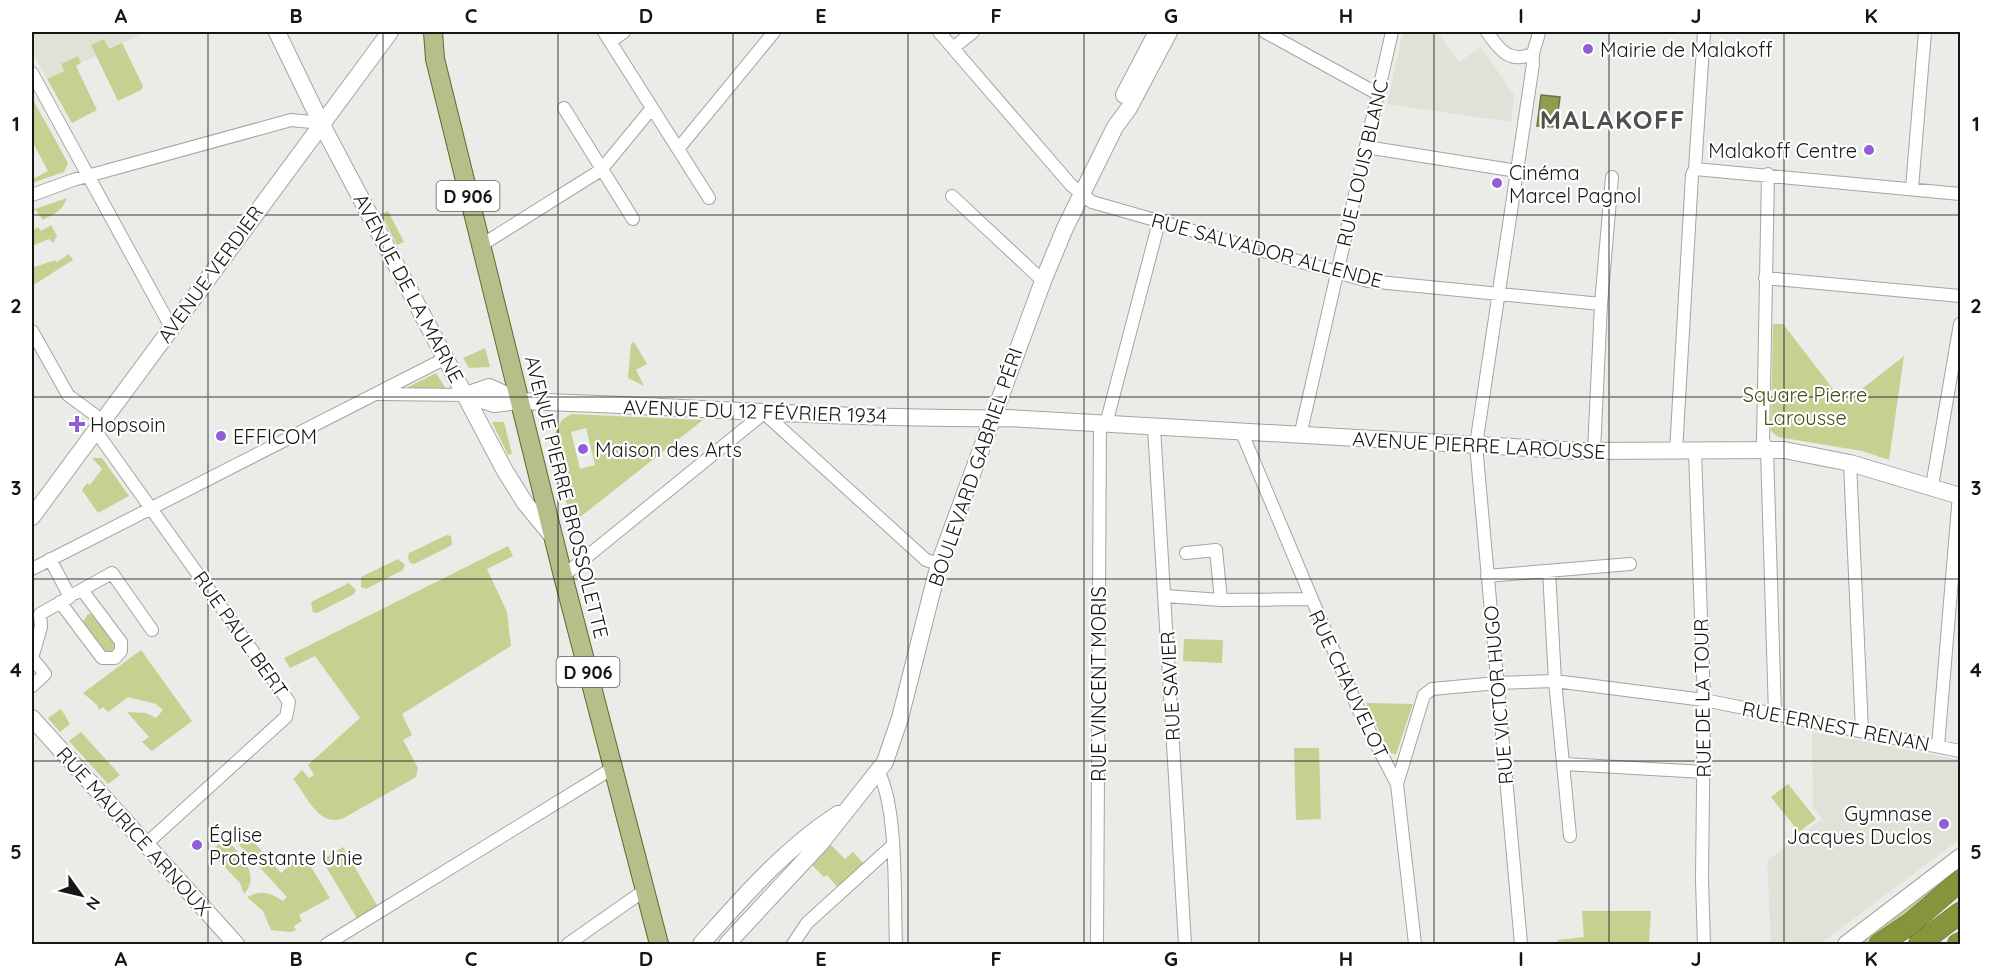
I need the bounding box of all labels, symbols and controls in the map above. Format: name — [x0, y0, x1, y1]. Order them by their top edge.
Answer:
text: A — [115, 3, 128, 28]
text: B — [289, 3, 303, 28]
text: C — [465, 3, 478, 28]
text: D — [639, 3, 653, 28]
text: E — [815, 3, 827, 28]
text: F — [990, 3, 1002, 28]
text: G — [1164, 3, 1178, 28]
text: H — [1339, 3, 1353, 28]
text: I — [1518, 3, 1524, 28]
text: J — [1690, 3, 1702, 28]
text: K — [1864, 3, 1878, 28]
place label: Mairie de Malakoff — [1600, 37, 1773, 62]
marker: Mairie de Malakoff — [1581, 42, 1595, 56]
street label: RUE LOUIS BLANC — [1331, 77, 1393, 249]
district label: MALAKOFF — [1540, 103, 1686, 136]
text: 1 — [12, 111, 20, 136]
text: 1 — [1972, 111, 1980, 136]
place label: Malakoff Centre — [1708, 138, 1857, 163]
marker: Malakoff Centre — [1862, 143, 1876, 157]
place label: Cinéma Marcel Pagnol — [1509, 160, 1641, 208]
marker: Cinéma Marcel Pagnol — [1490, 176, 1504, 190]
road number: D 906 — [436, 181, 500, 211]
street label: AVENUE DE LA MARNE — [349, 189, 469, 387]
street label: AVENUE VERDIER — [152, 200, 268, 348]
street label: RUE SALVADOR ALLENDE — [1149, 207, 1385, 293]
text: 2 — [10, 293, 22, 318]
text: 2 — [1970, 293, 1982, 318]
street label: BOULEVARD GABRIEL PÉRI — [922, 344, 1028, 590]
street label: AVENUE PIERRE BROSSOLETTE — [520, 353, 614, 641]
park label: Square Pierre Larousse — [1743, 382, 1867, 430]
street label: AVENUE DU 12 FÉVRIER 1934 — [623, 394, 887, 428]
place label: Hopsoin — [90, 412, 166, 437]
marker: Hopsoin — [68, 415, 86, 433]
place label: EFFICOM — [233, 424, 317, 449]
street label: AVENUE PIERRE LAROUSSE — [1352, 426, 1606, 464]
marker: EFFICOM — [214, 429, 228, 443]
place label: Maison des Arts — [595, 437, 742, 462]
marker: Maison des Arts — [576, 442, 590, 456]
text: 3 — [11, 475, 21, 500]
text: 3 — [1971, 475, 1981, 500]
street label: RUE PAUL BERT — [188, 566, 294, 702]
street label: RUE VINCENT MORIS — [1086, 586, 1111, 782]
street label: RUE VICTOR HUGO — [1478, 605, 1518, 785]
street label: RUE CHAUVELOT — [1304, 606, 1394, 762]
street label: RUE DE LA TOUR — [1688, 618, 1716, 778]
street label: RUE SAVIER — [1155, 631, 1185, 741]
text: 4 — [10, 657, 22, 682]
road number: D 906 — [556, 657, 620, 687]
text: 4 — [1970, 657, 1982, 682]
street label: RUE ERNEST RENAN — [1740, 696, 1932, 756]
street label: RUE MAURICE ARNOUX — [52, 742, 216, 920]
place label: Gymnase Jacques Duclos — [1786, 801, 1932, 849]
marker: Gymnase Jacques Duclos — [1937, 817, 1951, 831]
place label: Église Protestante Unie — [209, 822, 363, 870]
marker: Église Protestante Unie — [190, 838, 204, 852]
text: 5 — [10, 839, 22, 864]
text: 5 — [1970, 839, 1982, 864]
north arrow — [51, 865, 111, 925]
text: A — [115, 946, 128, 971]
text: B — [289, 946, 303, 971]
text: C — [465, 946, 478, 971]
text: D — [639, 946, 653, 971]
text: E — [815, 946, 827, 971]
text: F — [990, 946, 1002, 971]
text: G — [1164, 946, 1178, 971]
text: H — [1339, 946, 1353, 971]
text: I — [1518, 946, 1524, 971]
text: J — [1690, 946, 1702, 971]
text: K — [1864, 946, 1878, 971]

